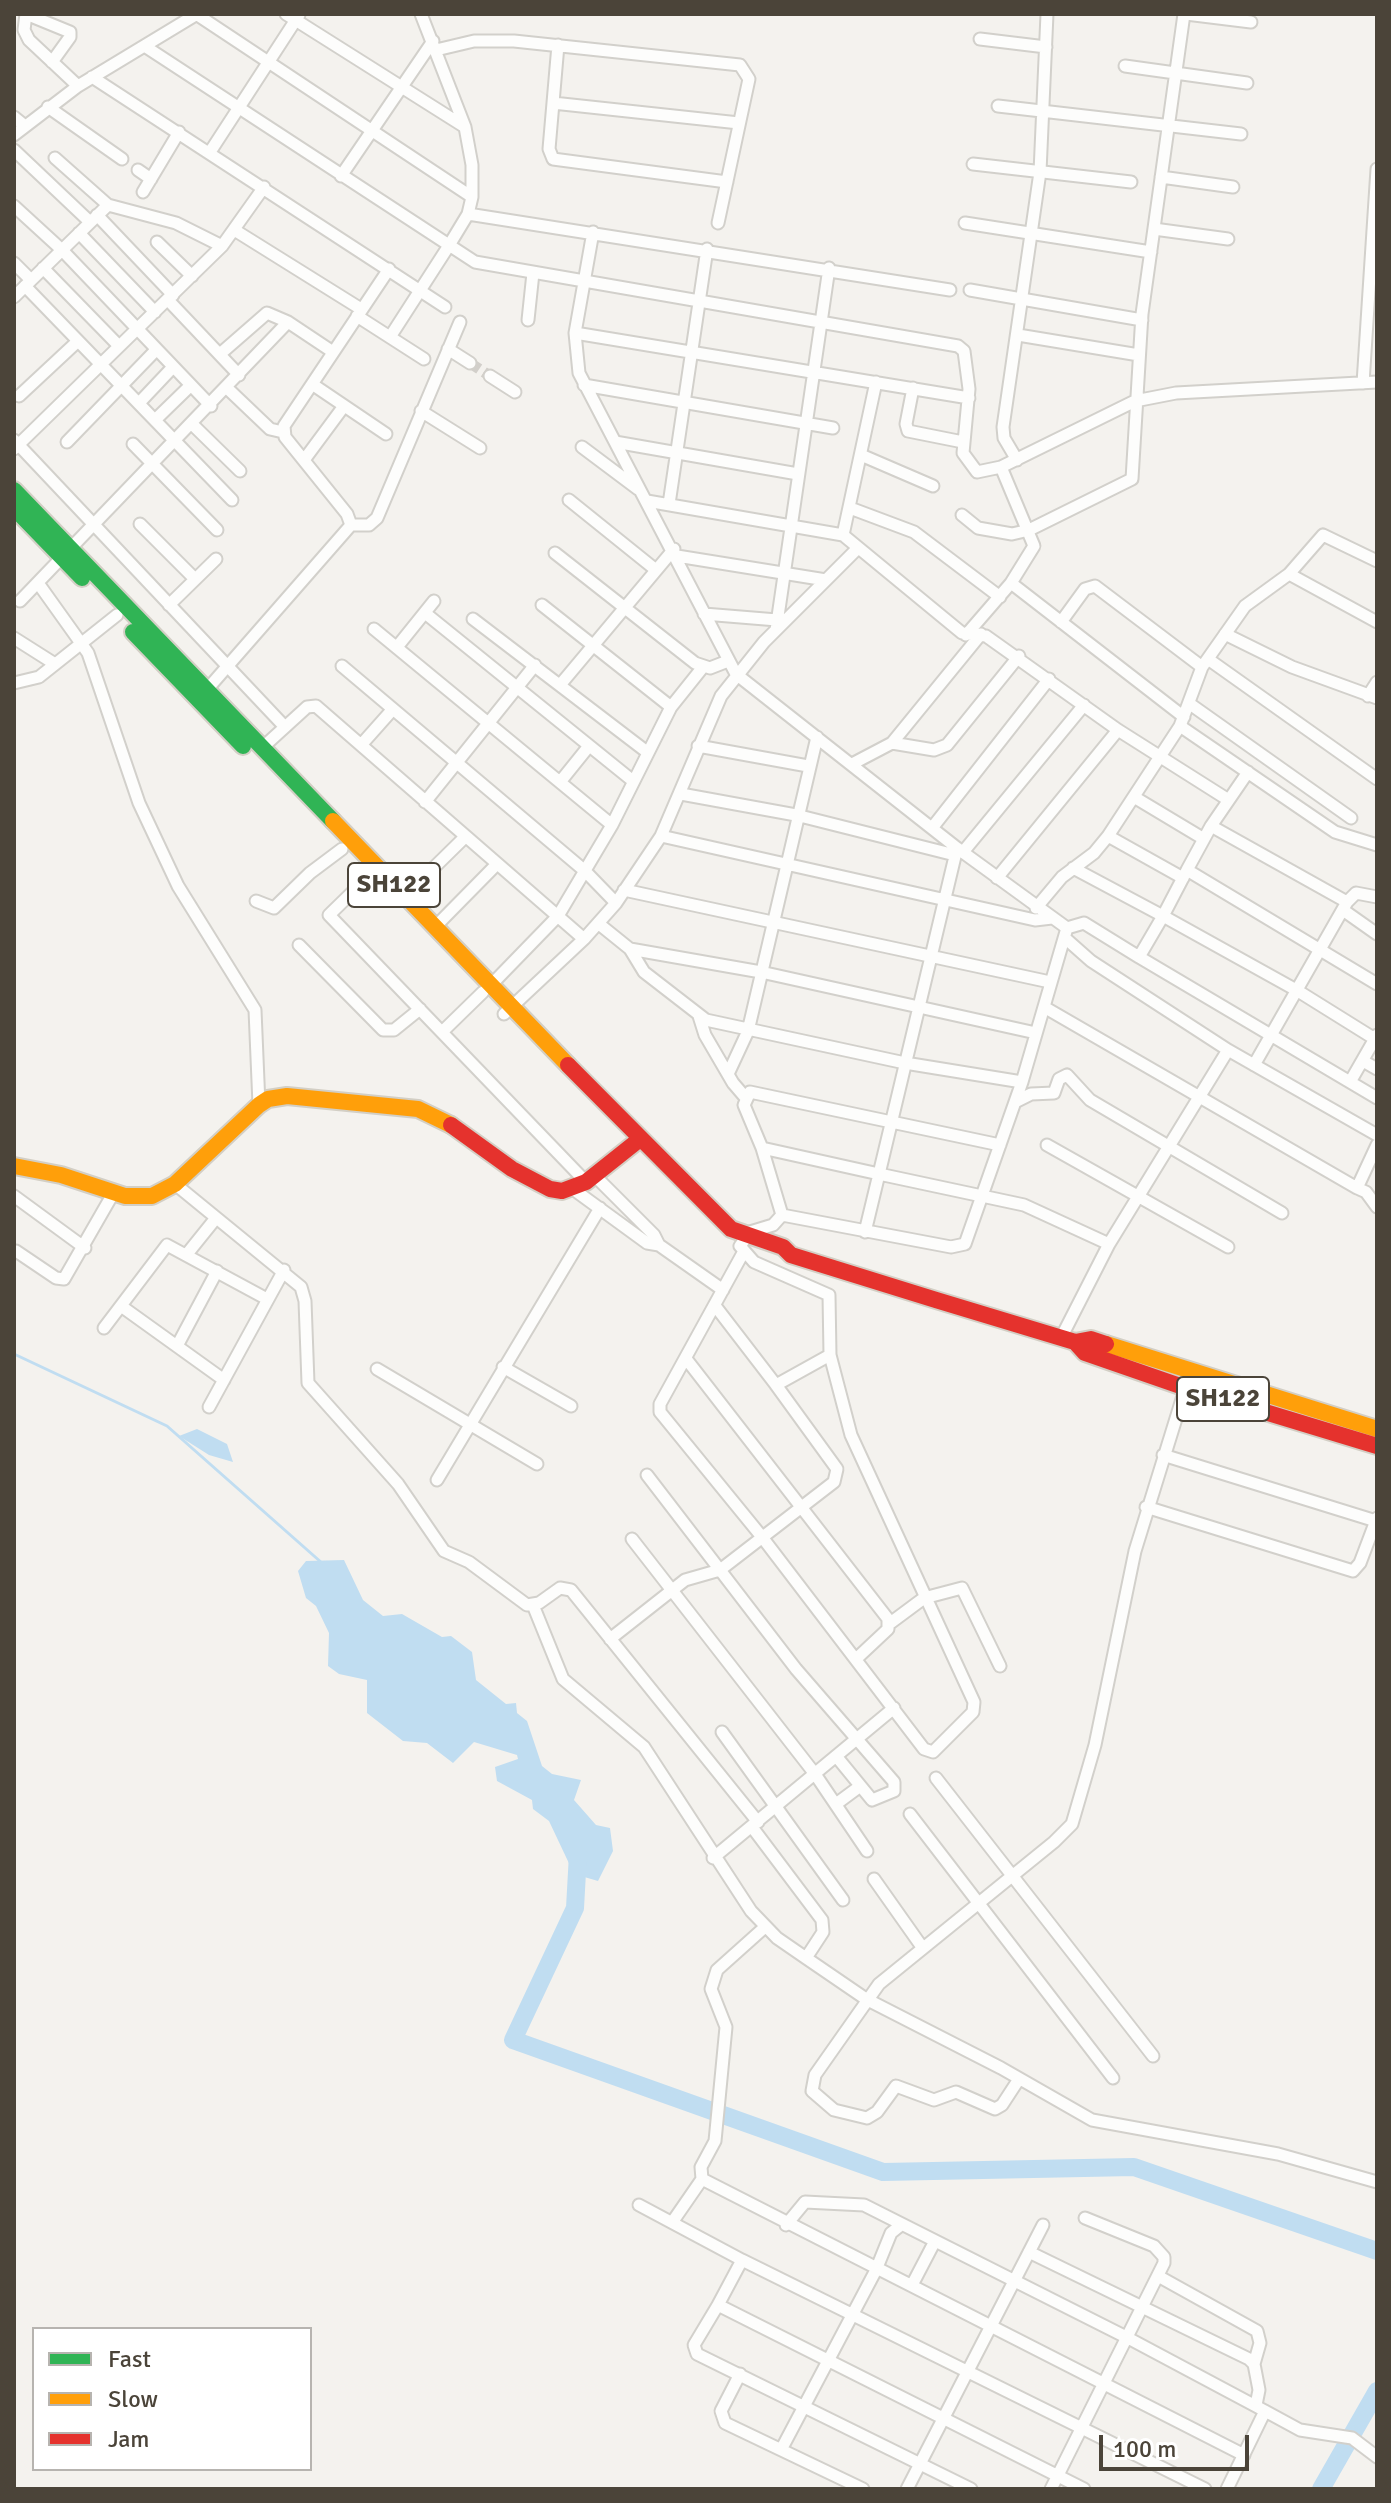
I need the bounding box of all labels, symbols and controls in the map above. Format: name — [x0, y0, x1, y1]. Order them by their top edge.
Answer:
road number: SH122 — [348, 863, 440, 907]
road number: SH122 — [1177, 1377, 1269, 1421]
legend — [32, 2327, 312, 2471]
text: Fast — [108, 2344, 151, 2374]
text: Slow — [108, 2384, 158, 2414]
scale bar — [1103, 2419, 1253, 2469]
text: Jam — [108, 2424, 149, 2454]
text: 100 m — [1113, 2434, 1176, 2464]

